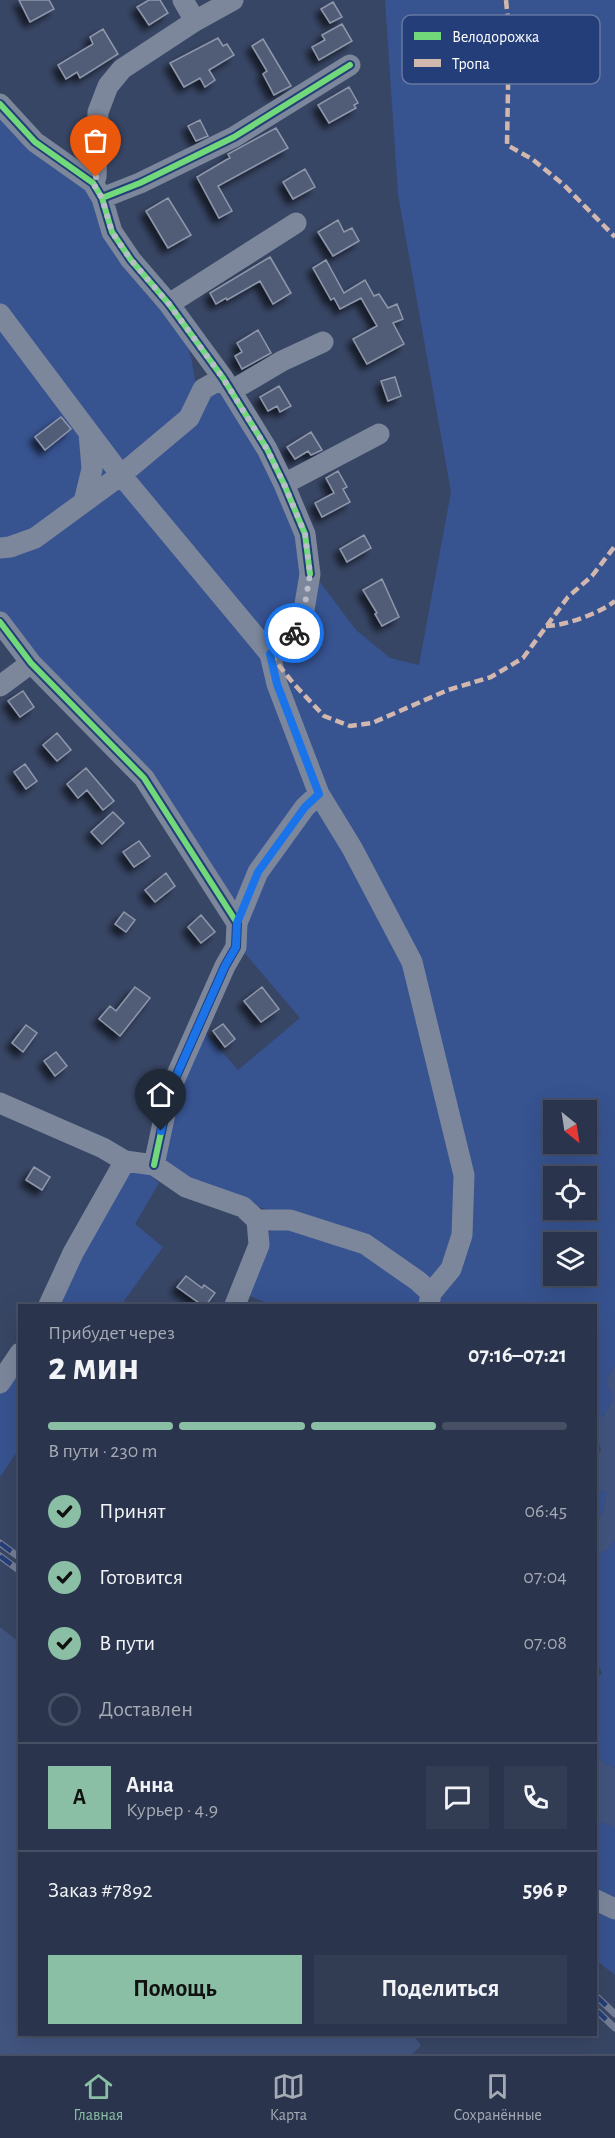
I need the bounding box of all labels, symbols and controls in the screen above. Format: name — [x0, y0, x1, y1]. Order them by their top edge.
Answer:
legend — [402, 15, 600, 84]
text: Велодорожка — [452, 29, 539, 45]
text: Тропа — [452, 56, 490, 72]
pin — [70, 115, 121, 177]
icon: bag — [79, 124, 112, 157]
courier — [264, 603, 324, 663]
icon: bike — [278, 617, 311, 650]
pin — [135, 1069, 186, 1131]
icon: home — [144, 1078, 177, 1111]
north arrow — [543, 1100, 597, 1154]
map controls — [543, 1100, 597, 1286]
button: locate — [543, 1166, 597, 1220]
button: layers — [543, 1232, 597, 1286]
text: Прибудет через — [48, 1323, 175, 1343]
text: 07:16–07:21 — [468, 1344, 567, 1366]
text: 2 мин — [48, 1348, 139, 1387]
text: В пути · 230 m — [48, 1441, 158, 1461]
icon: check — [48, 1495, 81, 1528]
text: Принят — [99, 1500, 165, 1522]
text: 06:45 — [524, 1501, 567, 1521]
icon: check — [48, 1561, 81, 1594]
text: Готовится — [99, 1566, 183, 1588]
text: 07:04 — [523, 1567, 567, 1587]
icon: check — [48, 1627, 81, 1660]
text: В пути — [99, 1632, 155, 1654]
text: 07:08 — [523, 1633, 567, 1653]
text: Доставлен — [99, 1698, 193, 1720]
button: chat — [426, 1766, 489, 1829]
button: phone — [504, 1766, 567, 1829]
text: Анна — [126, 1774, 174, 1796]
text: А — [73, 1786, 86, 1808]
text: Курьер · 4.9 — [126, 1800, 218, 1820]
text: Заказ #7892 — [48, 1879, 153, 1901]
text: 596 ₽ — [523, 1879, 567, 1901]
button: Помощь — [48, 1955, 302, 2024]
button: Поделиться — [314, 1955, 567, 2024]
tab: Главная — [73, 2070, 123, 2125]
tab: Карта — [270, 2070, 307, 2125]
tab: Сохранённые — [453, 2070, 542, 2125]

